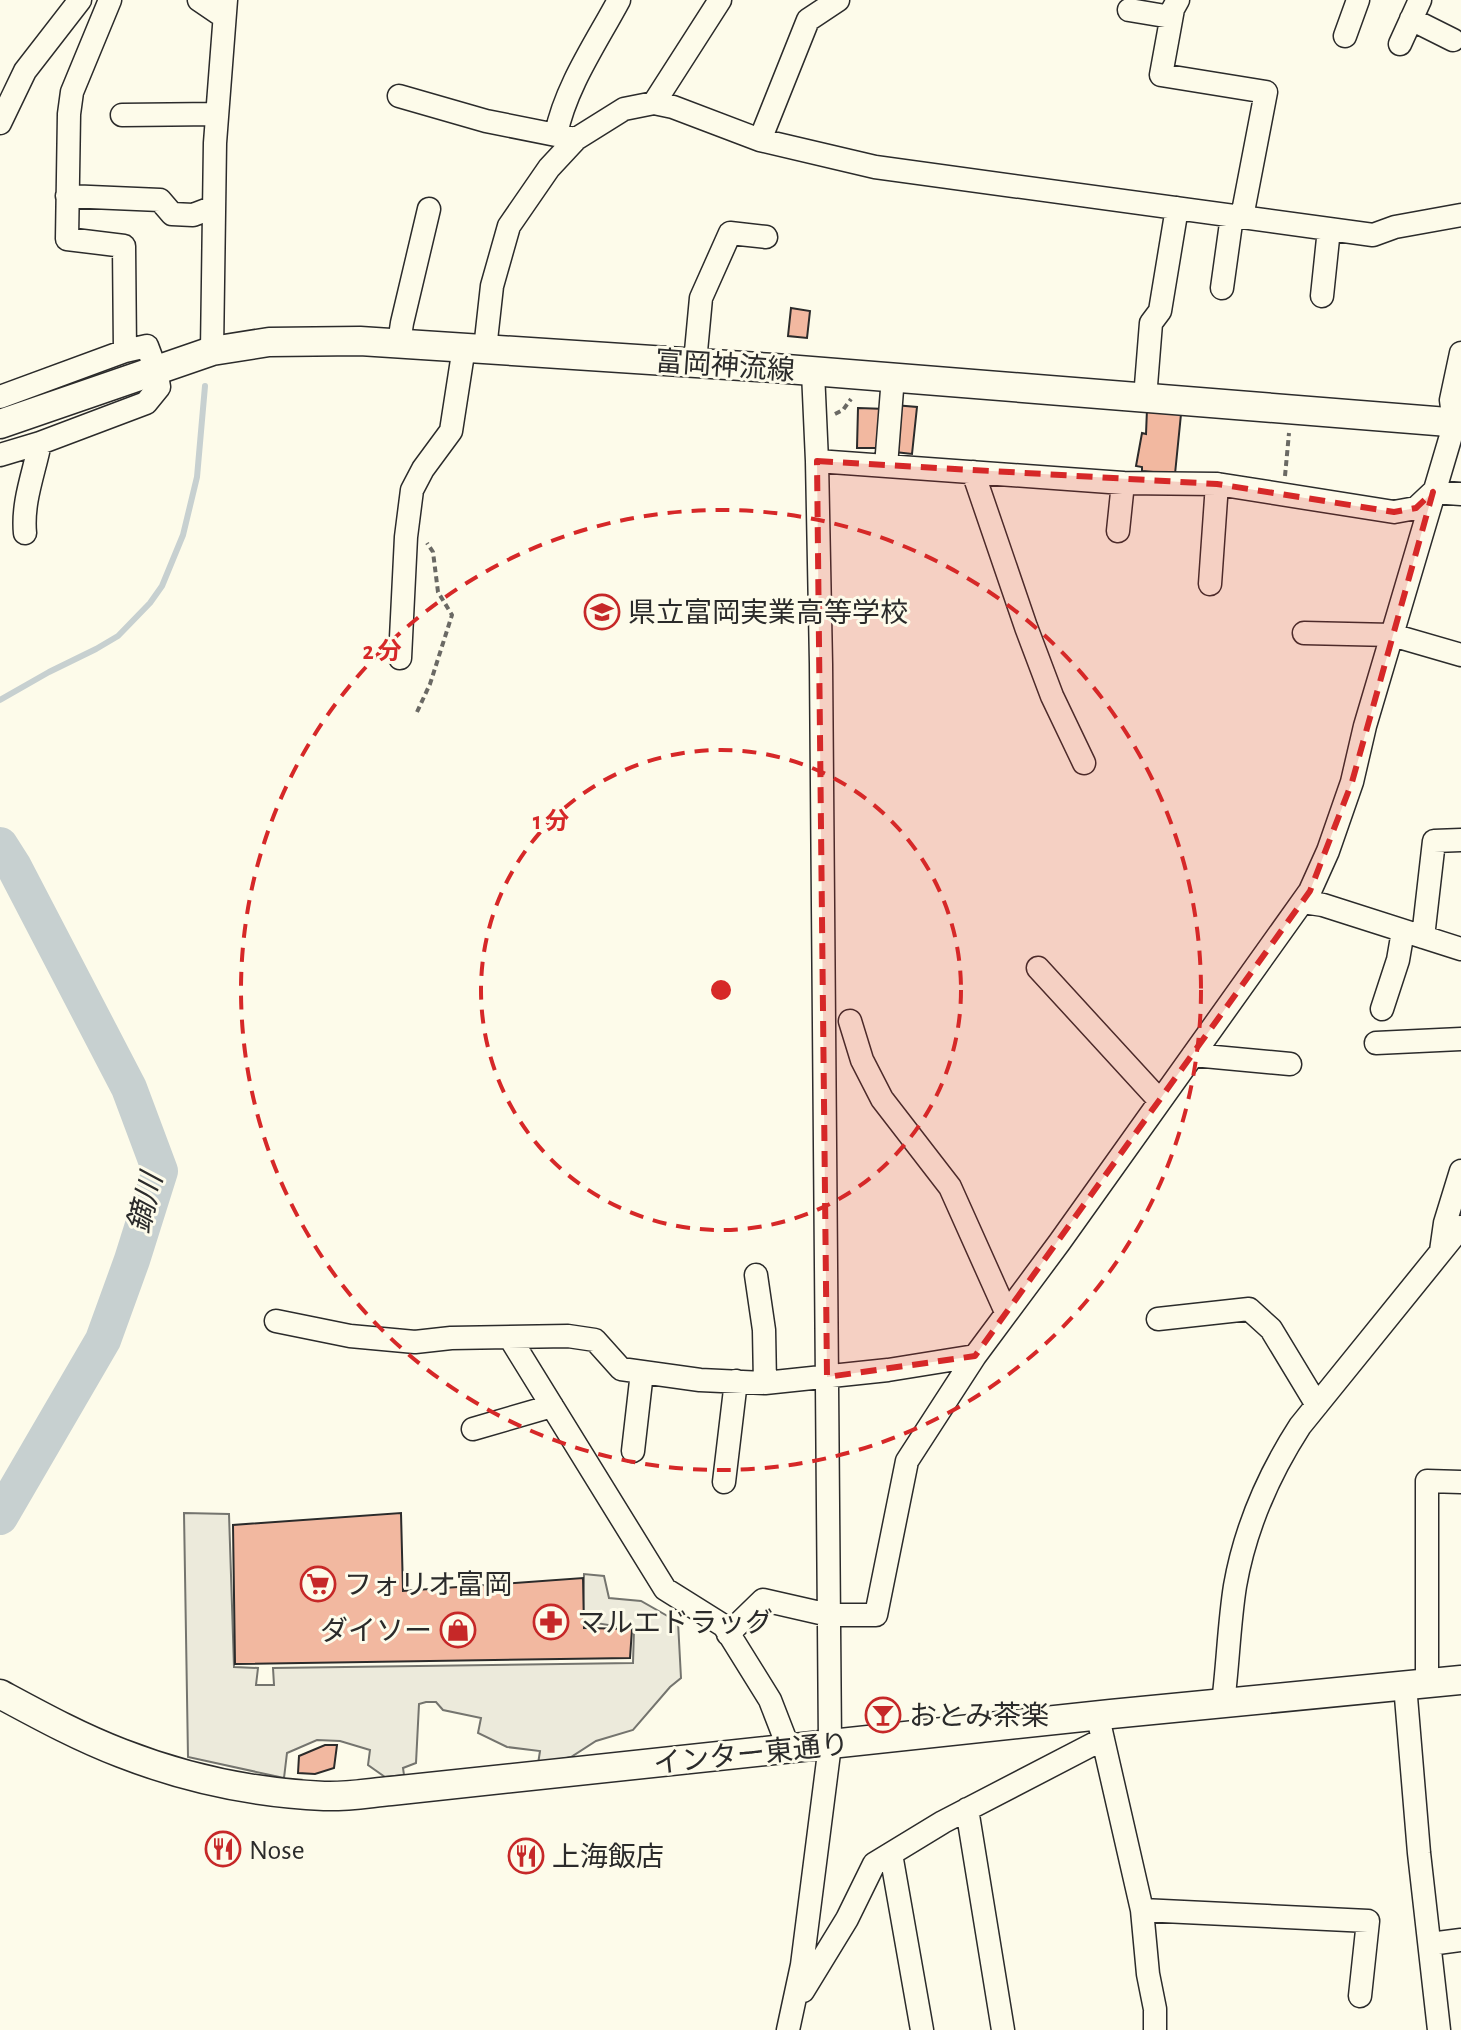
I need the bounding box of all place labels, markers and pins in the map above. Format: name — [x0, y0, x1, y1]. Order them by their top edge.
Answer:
school or university icon: 県立富岡実業高等学校 — [583, 593, 621, 631]
place label: 県立富岡実業高等学校 — [628, 598, 908, 628]
centre of rings — [707, 976, 735, 1004]
supermarket icon: フォリオ富岡 — [299, 1565, 337, 1603]
place label: フォリオ富岡 — [344, 1570, 512, 1600]
pharmacy icon: マルエドラッグ — [532, 1603, 570, 1641]
place label: マルエドラッグ — [577, 1608, 773, 1638]
shop icon: ダイソー — [439, 1611, 477, 1649]
place label: ダイソー — [320, 1616, 432, 1646]
bar icon: おとみ茶楽 — [864, 1696, 902, 1734]
place label: おとみ茶楽 — [909, 1701, 1049, 1731]
restaurant icon: Nose — [204, 1830, 242, 1868]
place label: Nose — [249, 1837, 305, 1865]
restaurant icon: 上海飯店 — [507, 1837, 545, 1875]
place label: 上海飯店 — [552, 1842, 664, 1872]

